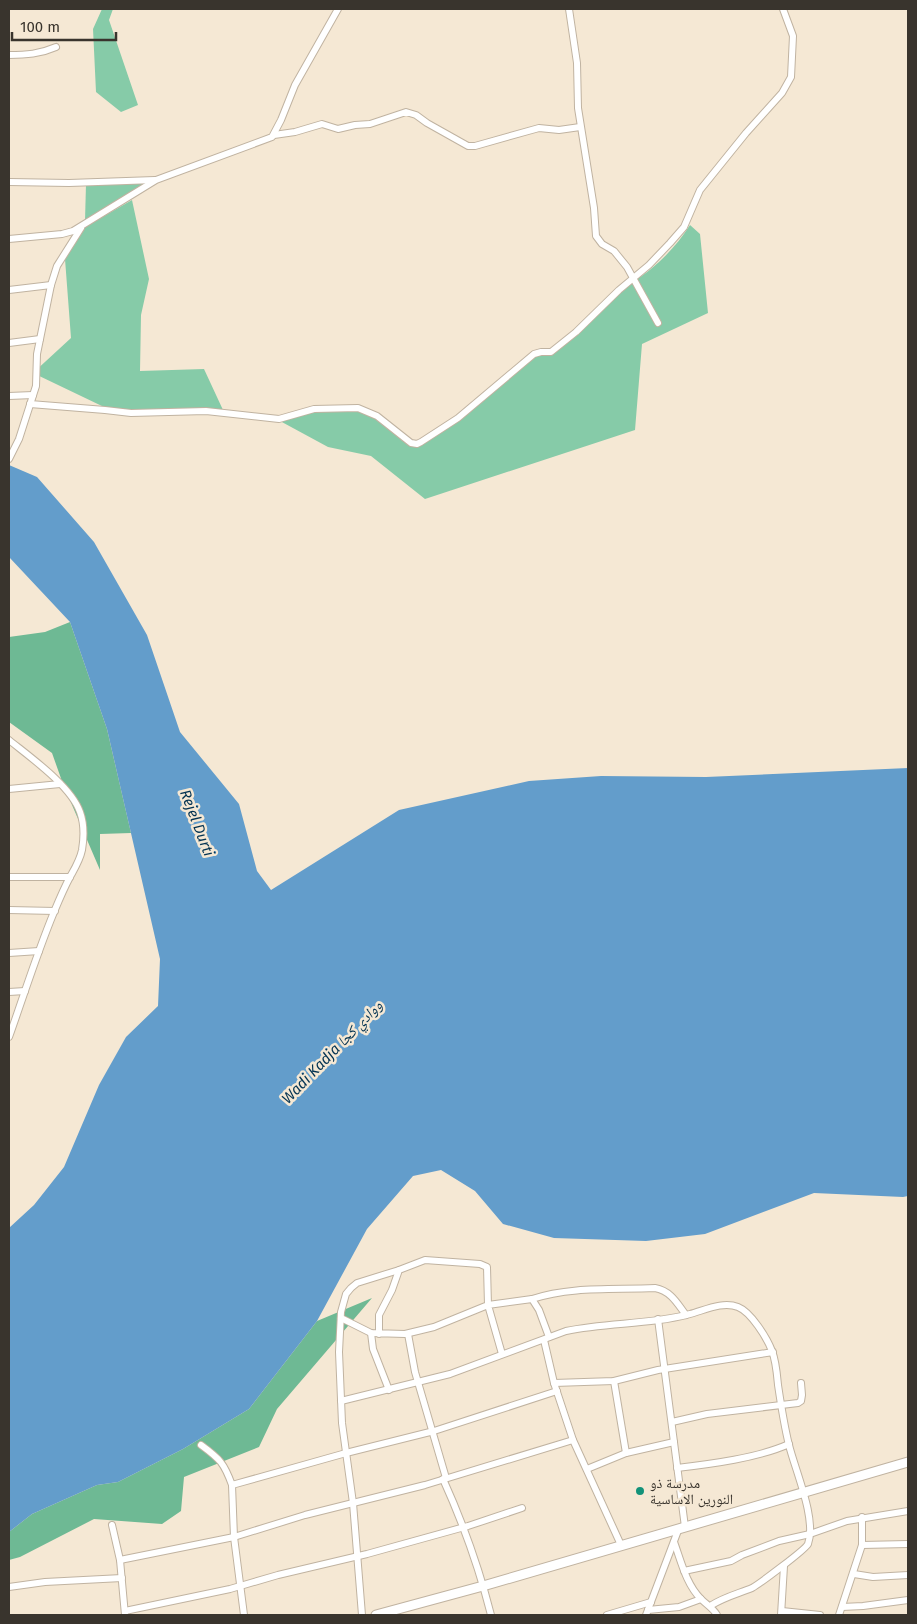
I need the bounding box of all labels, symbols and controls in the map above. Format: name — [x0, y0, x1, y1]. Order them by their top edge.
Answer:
scale bar — [12, 10, 116, 42]
text: 100 m — [20, 18, 60, 36]
water label: Rejel Durti — [176, 787, 218, 859]
water label: Wadi Kadja ووادي كجا — [278, 996, 388, 1109]
place label: مدرسة ذو النورين الاساسية — [650, 1475, 733, 1508]
marker: مدرسة ذو النورين الاساسية — [634, 1485, 646, 1497]

